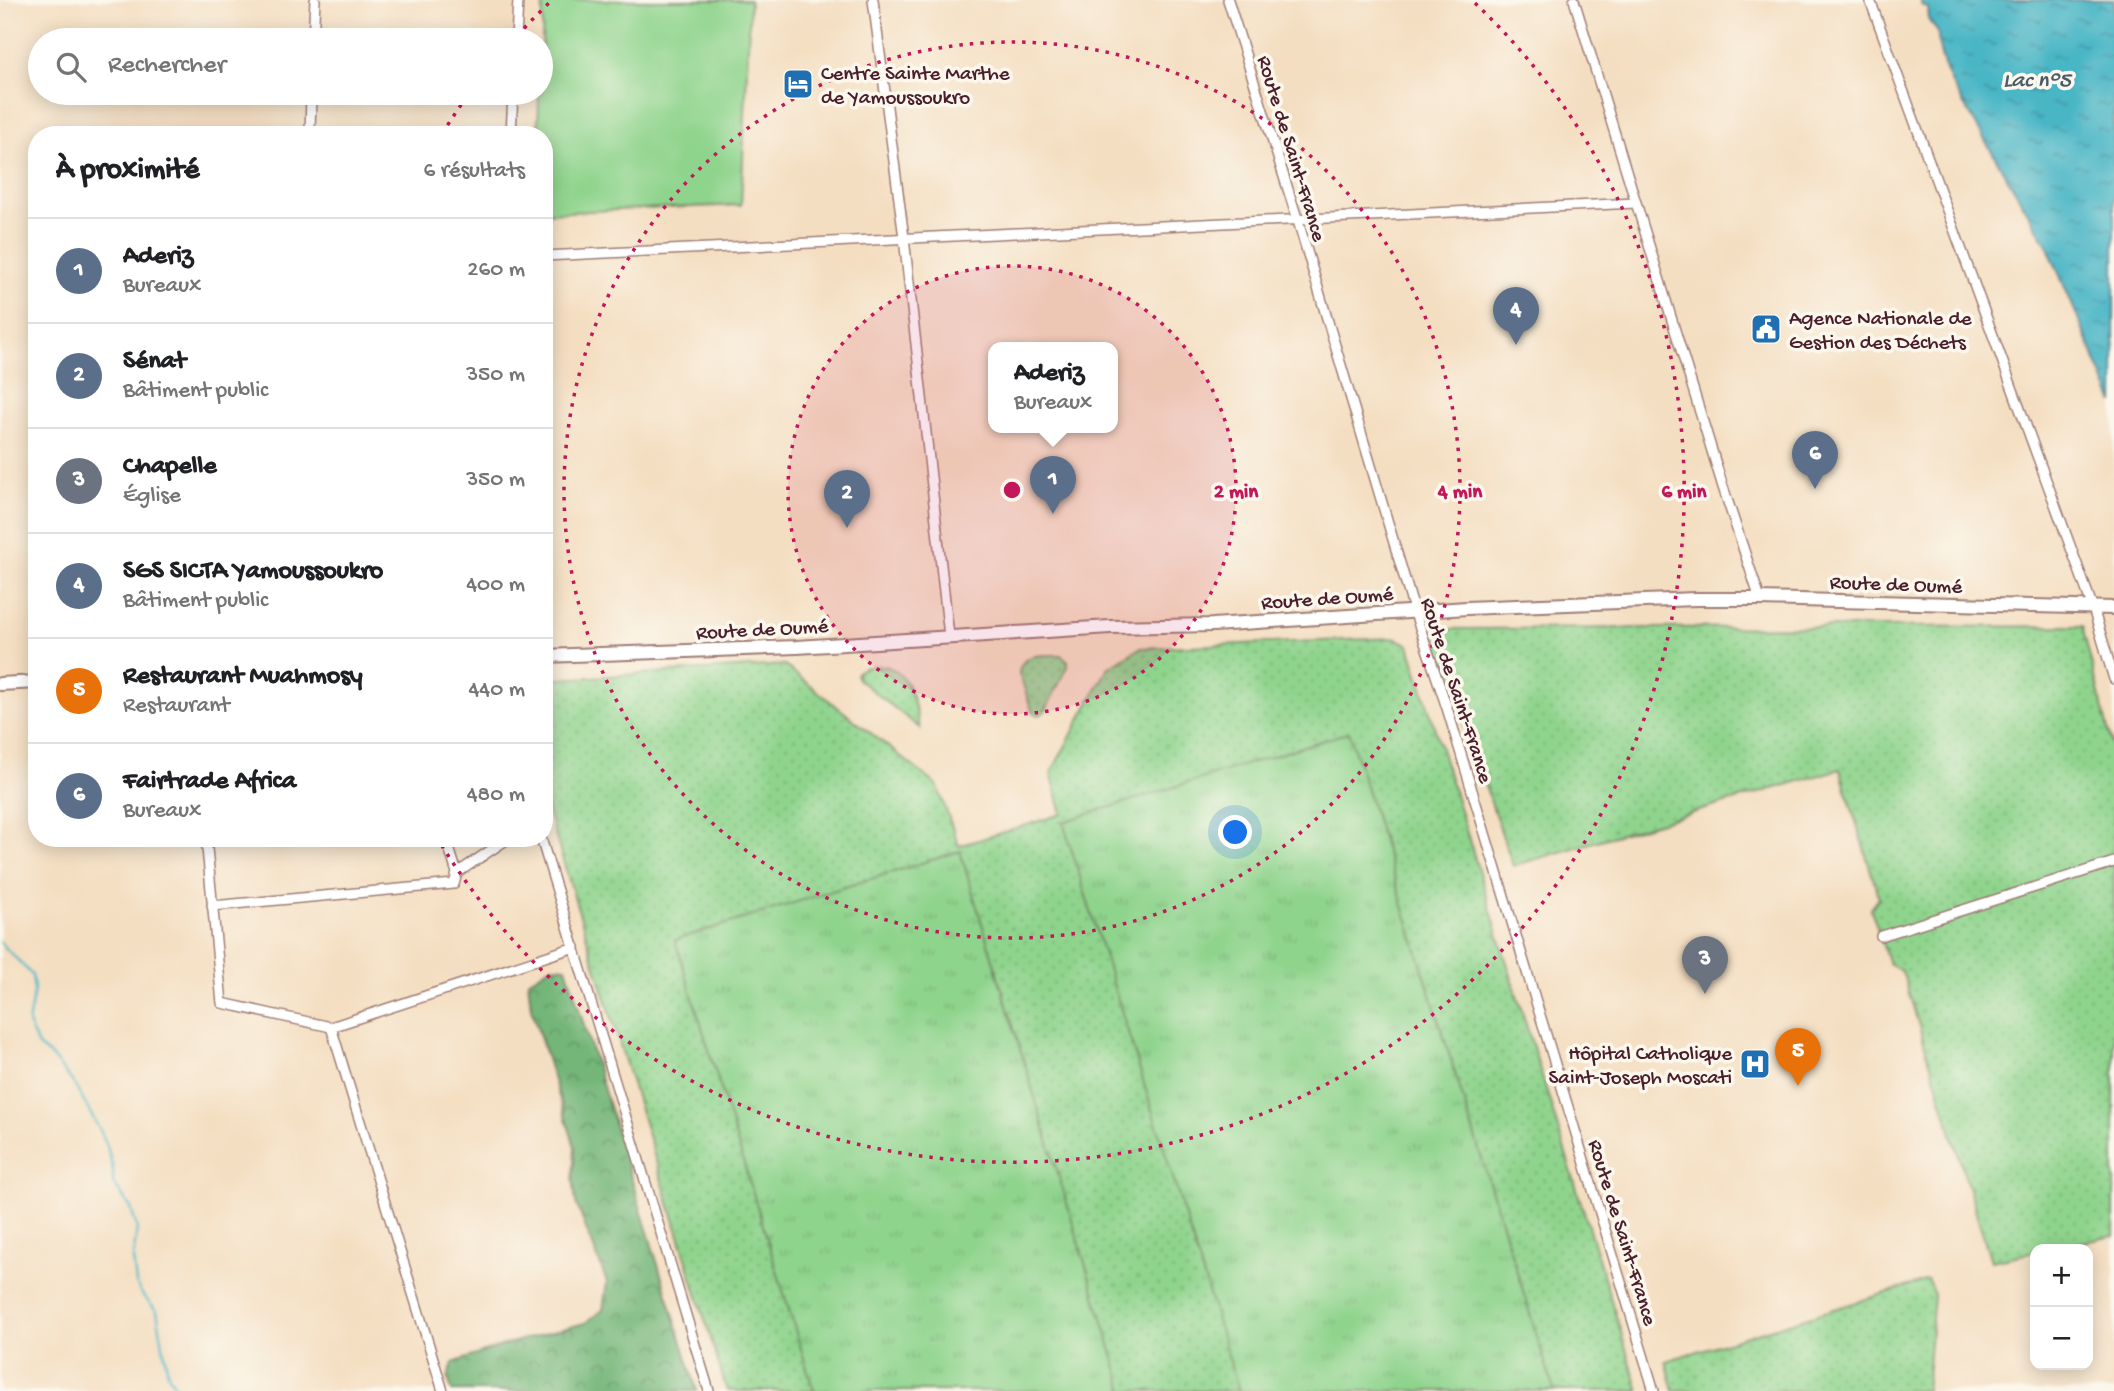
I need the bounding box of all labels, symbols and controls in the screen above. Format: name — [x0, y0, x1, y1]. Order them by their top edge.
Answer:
search box — [28, 28, 553, 105]
icon: search — [52, 48, 90, 86]
text: Rechercher — [108, 51, 226, 82]
street label: Route de Saint-France — [1249, 53, 1330, 246]
place label: Centre Sainte Marthe de Yamoussoukro — [821, 63, 1011, 112]
hotel icon: Centre Sainte Marthe de Yamoussoukro — [781, 67, 815, 101]
water label: Lac n°5 — [2003, 68, 2073, 95]
text: À proximité — [56, 154, 200, 189]
text: 6 résultats — [424, 158, 525, 185]
text: Aderiz — [123, 242, 193, 273]
text: 1 — [74, 257, 84, 284]
text: 260 m — [467, 257, 525, 284]
text: Bureaux — [123, 273, 201, 300]
pin: 4 — [1493, 287, 1539, 345]
place label: Agence Nationale de Gestion des Déchets — [1789, 308, 1973, 357]
public building icon: Agence Nationale de Gestion des Déchets — [1749, 312, 1783, 346]
popup — [988, 342, 1118, 433]
text: Sénat — [123, 347, 186, 378]
text: Aderiz — [1014, 359, 1084, 390]
text: 2 — [73, 362, 85, 389]
text: 350 m — [466, 362, 525, 389]
text: Bâtiment public — [123, 378, 268, 405]
text: Bureaux — [1014, 390, 1092, 417]
pin: 6 — [1792, 431, 1838, 489]
text: Chapelle — [123, 452, 217, 483]
pin: 1 — [1030, 456, 1076, 514]
text: 3 — [73, 467, 85, 494]
text: 350 m — [466, 467, 525, 494]
pin: 2 — [824, 470, 870, 528]
centre of rings — [1000, 478, 1024, 502]
text: 2 min — [1214, 481, 1259, 506]
text: 4 min — [1437, 481, 1483, 506]
text: 6 min — [1661, 481, 1708, 506]
text: Église — [123, 483, 181, 510]
text: SGS SICTA Yamoussoukro — [123, 557, 383, 588]
text: 4 — [74, 572, 84, 599]
text: 400 m — [466, 572, 525, 599]
street label: Route de Oumé — [1829, 572, 1964, 601]
street label: Route de Oumé — [1260, 583, 1395, 618]
text: Bâtiment public — [123, 588, 268, 615]
street label: Route de Saint-France — [1413, 595, 1497, 788]
street label: Route de Oumé — [695, 615, 830, 647]
text: Restaurant Muahmosy — [123, 662, 363, 693]
text: 5 — [73, 677, 85, 704]
text: 440 m — [468, 677, 525, 704]
text: Restaurant — [123, 693, 230, 720]
text: Fairtrade Africa — [123, 767, 296, 798]
text: 6 — [73, 782, 85, 809]
text: 480 m — [467, 782, 525, 809]
text: Bureaux — [123, 798, 201, 825]
your location — [1218, 815, 1252, 849]
pin: 3 — [1682, 936, 1728, 994]
pin: 5 — [1775, 1028, 1821, 1086]
place label: Hôpital Catholique Saint-Joseph Moscati — [1549, 1043, 1733, 1092]
hospital icon: Hôpital Catholique Saint-Joseph Moscati — [1738, 1047, 1772, 1081]
street label: Route de Saint-France — [1580, 1137, 1661, 1330]
map controls — [2030, 1244, 2093, 1370]
button: + — [2030, 1244, 2093, 1307]
button: − — [2030, 1307, 2093, 1370]

